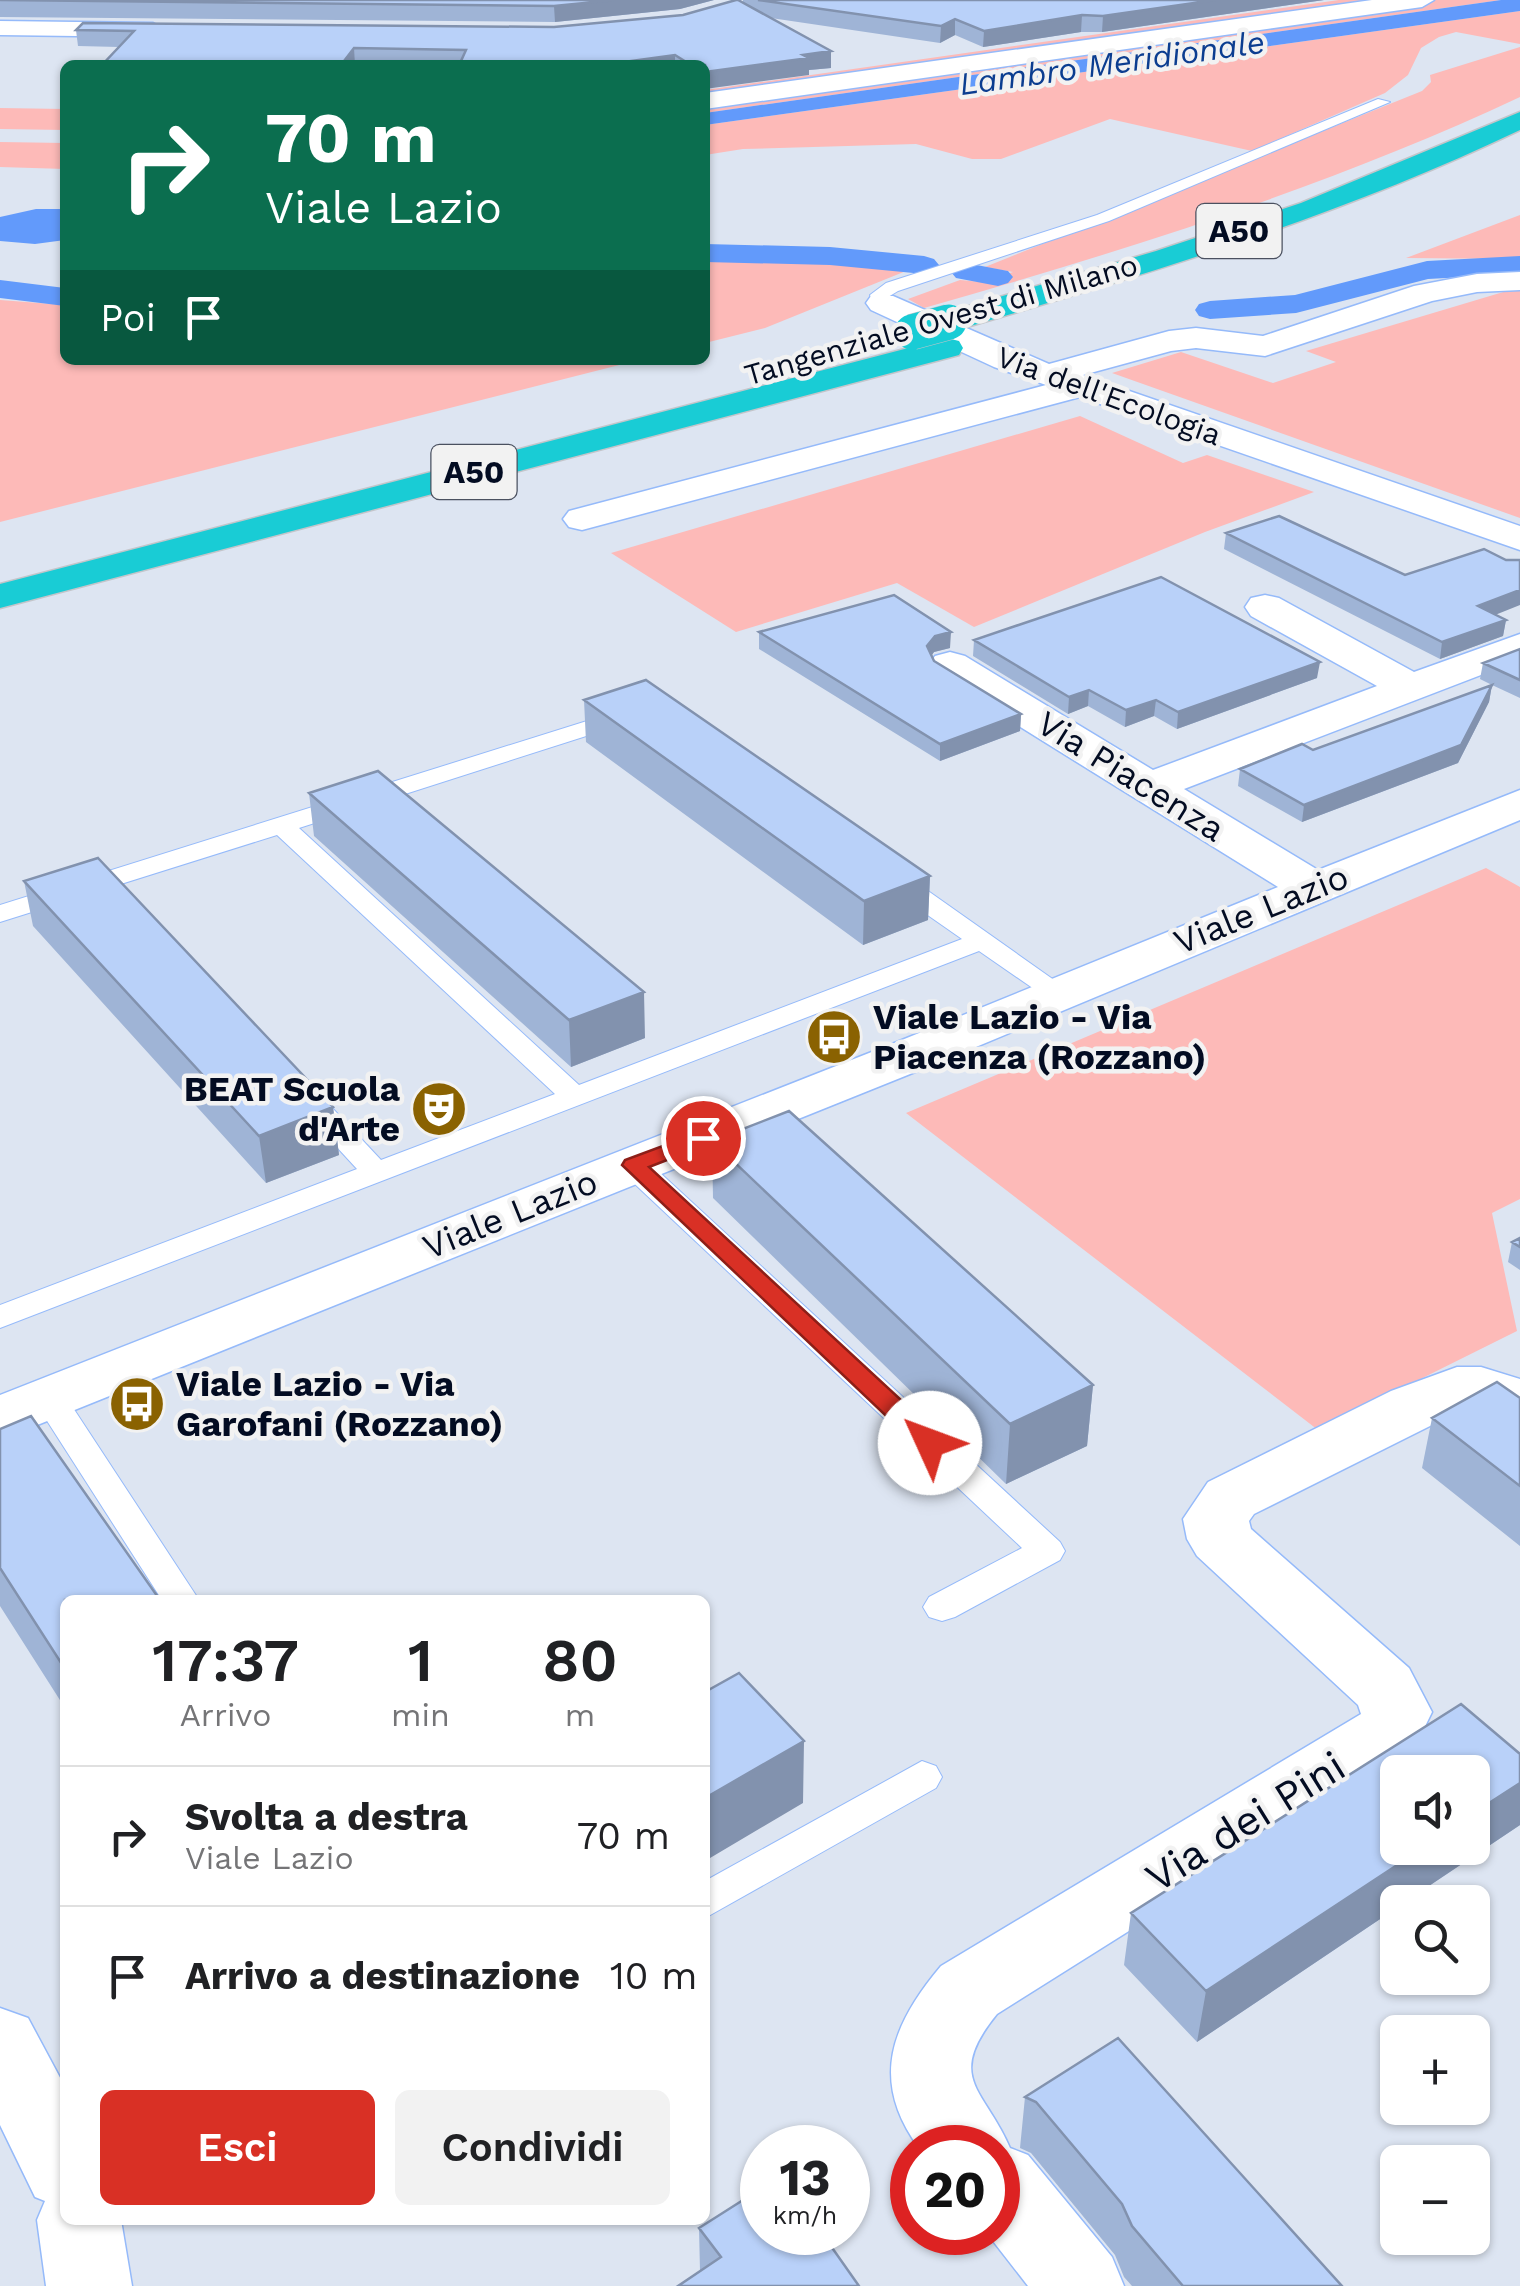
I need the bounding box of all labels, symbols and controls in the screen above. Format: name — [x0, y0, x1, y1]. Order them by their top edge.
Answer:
water label: Lambro Meridionale — [957, 23, 1267, 103]
text: 70 m — [265, 97, 437, 179]
icon: right — [100, 100, 230, 230]
text: Viale Lazio — [265, 181, 502, 234]
road number: A50 — [1196, 204, 1282, 258]
street label: Tangenziale Ovest di Milano — [740, 247, 1142, 393]
icon: arrive — [176, 290, 231, 345]
text: Poi — [100, 296, 156, 340]
street label: Via dell'Ecologia — [992, 339, 1226, 452]
road number: A50 — [432, 445, 516, 499]
street label: Via Piacenza — [1029, 702, 1233, 850]
street label: Viale Lazio — [1168, 855, 1354, 963]
place label: Viale Lazio - Via Piacenza (Rozzano) — [873, 996, 1206, 1078]
bus stop icon: Viale Lazio - Via Piacenza (Rozzano) — [804, 1007, 864, 1067]
place label: BEAT Scuola d'Arte — [184, 1068, 401, 1150]
theatre icon: BEAT Scuola d'Arte — [409, 1079, 469, 1139]
pin — [661, 1096, 746, 1181]
icon: arrive — [676, 1111, 731, 1166]
street label: Viale Lazio — [417, 1160, 603, 1268]
place label: Viale Lazio - Via Garofani (Rozzano) — [176, 1363, 503, 1445]
bus stop icon: Viale Lazio - Via Garofani (Rozzano) — [107, 1374, 167, 1434]
position arrow — [878, 1391, 982, 1495]
text: 17:37 — [152, 1625, 299, 1696]
text: 1 — [408, 1625, 433, 1696]
text: 80 — [542, 1625, 618, 1696]
text: Arrivo — [180, 1696, 271, 1734]
text: min — [391, 1696, 450, 1734]
text: m — [565, 1696, 595, 1734]
street label: Via dei Pini — [1137, 1741, 1354, 1902]
map controls — [1380, 1755, 1490, 2255]
button: sound — [1380, 1755, 1490, 1865]
text: Svolta a destra — [185, 1795, 468, 1839]
icon: right — [100, 1809, 155, 1864]
text: 70 m — [577, 1814, 670, 1858]
text: Viale Lazio — [185, 1839, 354, 1877]
button: search — [1380, 1885, 1490, 1995]
icon: arrive — [100, 1949, 155, 2004]
text: Arrivo a destinazione — [185, 1954, 580, 1998]
text: 10 m — [610, 1954, 698, 1998]
button: + — [1380, 2015, 1490, 2125]
button: Esci — [100, 2090, 375, 2205]
button: Condividi — [395, 2090, 670, 2205]
speed limit sign: 20 — [890, 2125, 1020, 2255]
button: − — [1380, 2145, 1490, 2255]
text: 13 — [779, 2148, 831, 2207]
text: km/h — [773, 2201, 837, 2230]

